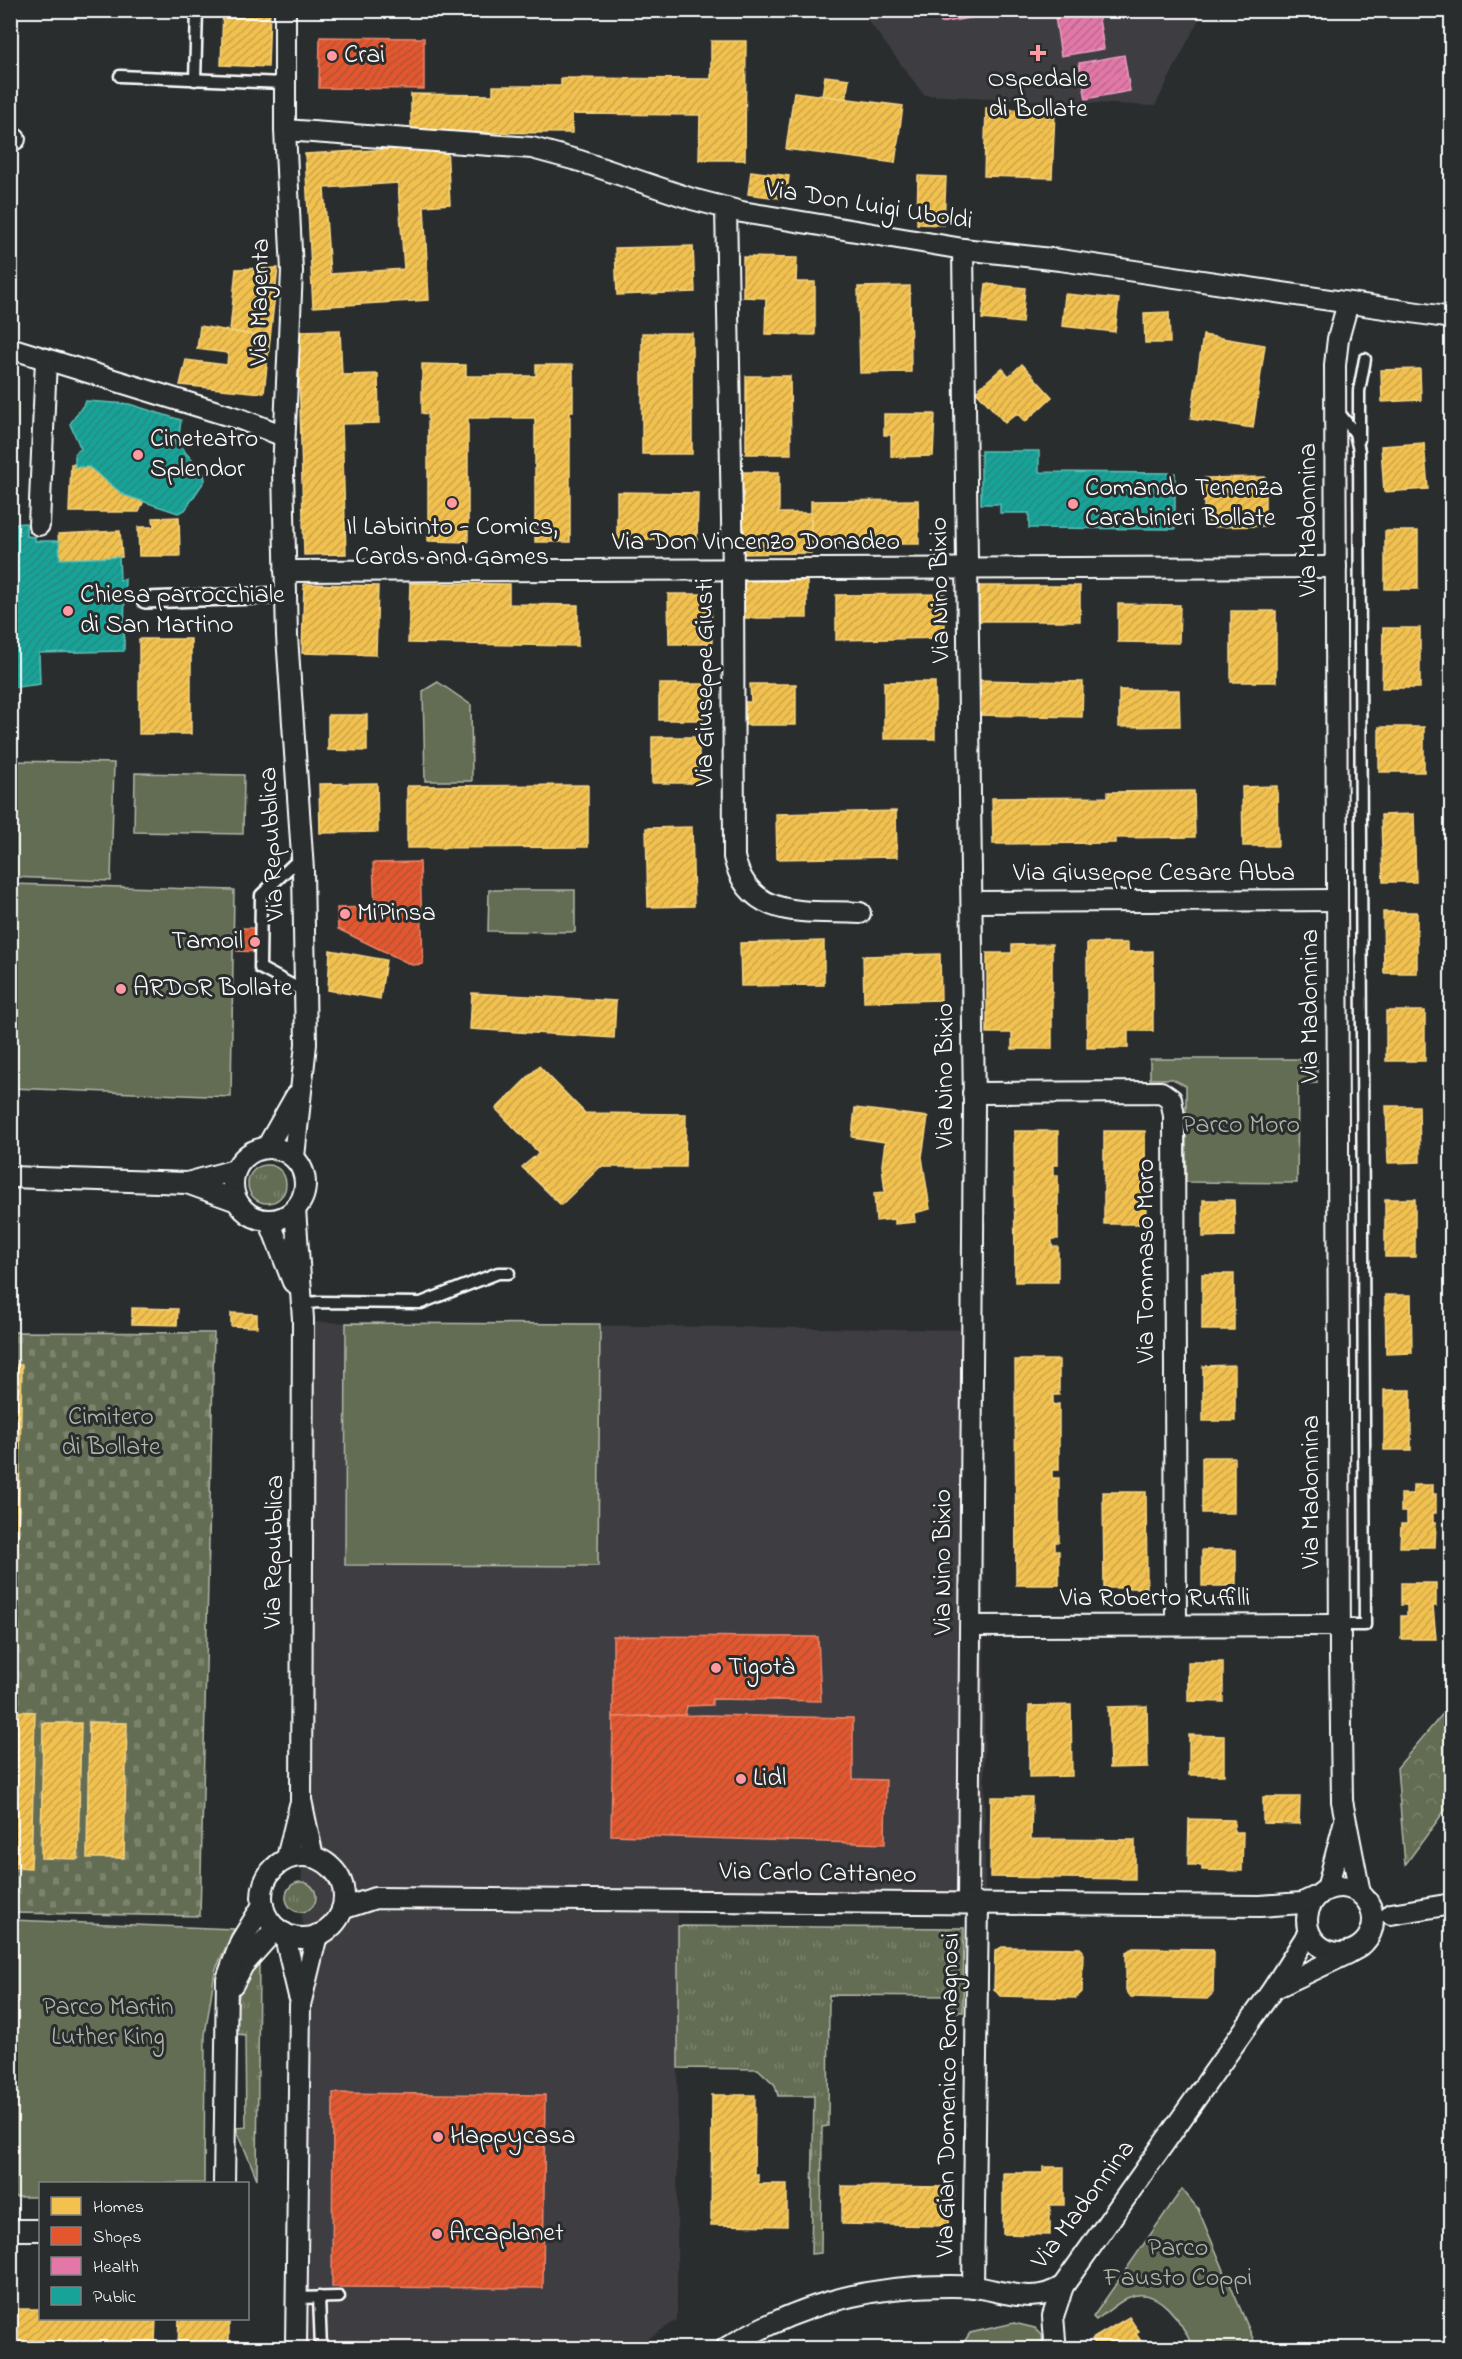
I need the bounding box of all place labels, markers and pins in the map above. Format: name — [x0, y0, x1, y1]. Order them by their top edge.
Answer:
place label: Crai — [344, 37, 385, 75]
marker: Ospedale di Bollate — [1029, 44, 1047, 62]
marker: Crai — [325, 49, 339, 63]
place label: Ospedale di Bollate — [988, 61, 1089, 129]
place label: Cineteatro Splendor — [150, 421, 258, 489]
marker: Cineteatro Splendor — [131, 448, 145, 462]
place label: Comando Tenenza Carabinieri Bollate — [1085, 470, 1283, 538]
marker: Il Labirinto - Comics, Cards and Games — [445, 496, 459, 510]
marker: Comando Tenenza Carabinieri Bollate — [1066, 497, 1080, 511]
place label: Il Labirinto - Comics, Cards and Games — [346, 509, 558, 577]
place label: Chiesa parrocchiale di San Martino — [80, 577, 285, 645]
marker: Chiesa parrocchiale di San Martino — [61, 604, 75, 618]
place label: MiPinsa — [357, 895, 436, 933]
marker: MiPinsa — [338, 907, 352, 921]
place label: Tamoil — [171, 923, 243, 961]
marker: Tamoil — [248, 935, 262, 949]
place label: ARDOR Bollate — [133, 970, 293, 1008]
marker: ARDOR Bollate — [114, 982, 128, 996]
place label: Tigotà — [728, 1649, 795, 1687]
marker: Tigotà — [709, 1661, 723, 1675]
place label: Lidl — [753, 1760, 786, 1798]
marker: Lidl — [734, 1772, 748, 1786]
place label: Happycasa — [450, 2118, 576, 2156]
marker: Happycasa — [431, 2130, 445, 2144]
place label: Arcaplanet — [449, 2215, 564, 2253]
marker: Arcaplanet — [430, 2227, 444, 2241]

